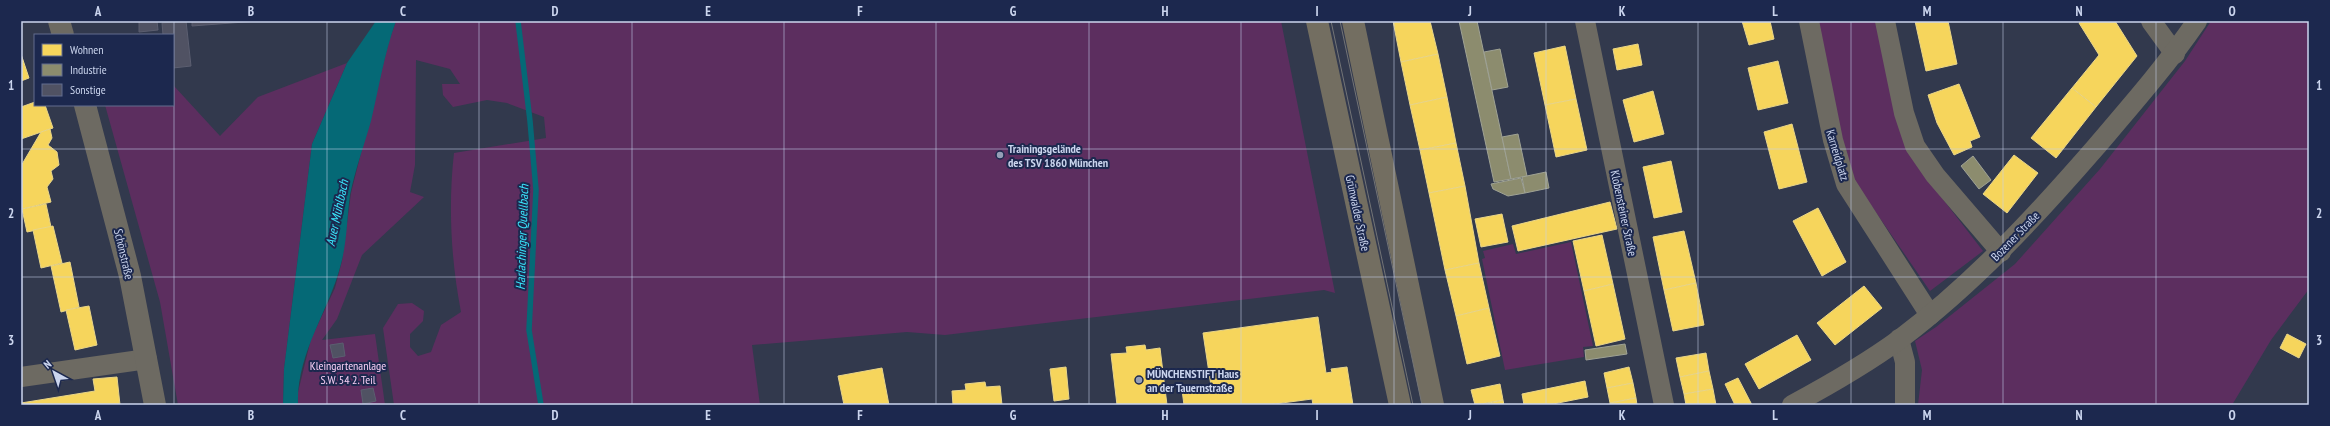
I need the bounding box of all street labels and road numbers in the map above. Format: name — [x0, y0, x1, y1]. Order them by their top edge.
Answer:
street label: Karneidplatz — [1823, 128, 1853, 182]
street label: Klobensteiner Straße — [1608, 169, 1640, 257]
street label: Grünwalder Straße — [1343, 173, 1373, 253]
street label: Bozener Straße — [1988, 208, 2042, 264]
street label: Schönstraße — [111, 227, 137, 281]

